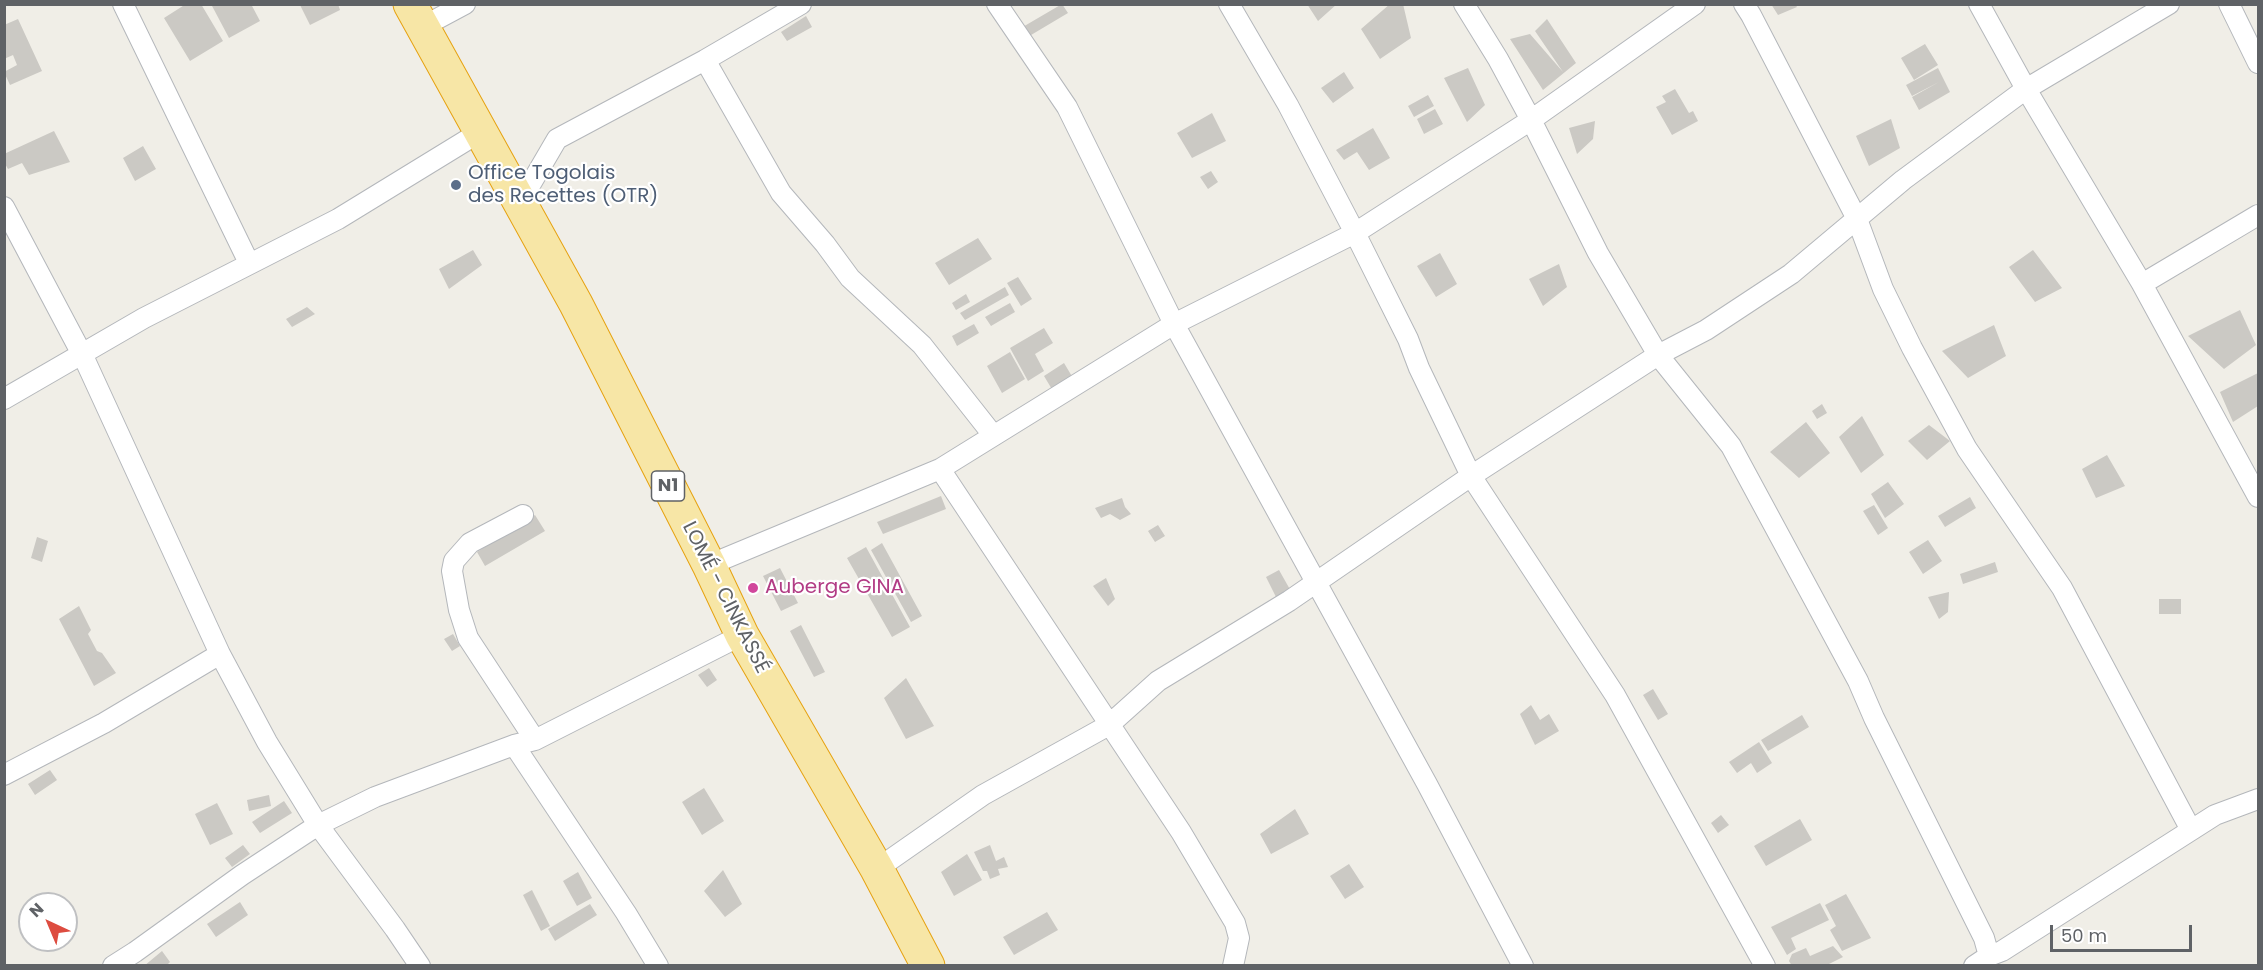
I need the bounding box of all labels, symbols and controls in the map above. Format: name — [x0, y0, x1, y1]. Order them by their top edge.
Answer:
place label: Office Togolais des Recettes (OTR) — [468, 162, 658, 209]
marker: Office Togolais des Recettes (OTR) — [449, 178, 463, 192]
road number: N1 — [652, 471, 684, 501]
street label: LOMÉ - CINKASSÉ — [676, 518, 774, 678]
place label: Auberge GINA — [765, 576, 904, 600]
marker: Auberge GINA — [746, 581, 760, 595]
north arrow — [18, 892, 78, 952]
text: N — [24, 898, 49, 923]
scale bar — [2053, 913, 2196, 951]
text: 50 m — [2061, 923, 2107, 948]

